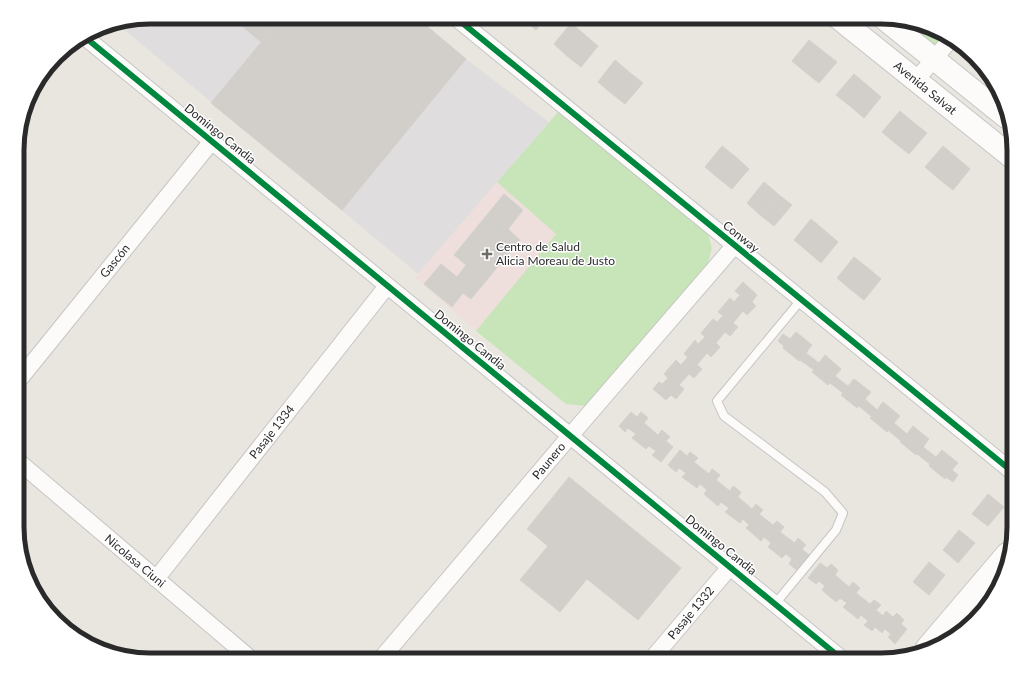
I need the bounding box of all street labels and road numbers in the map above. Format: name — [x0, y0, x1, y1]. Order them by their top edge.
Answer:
street label: Avenida Salvat — [891, 58, 960, 118]
street label: Domingo Candia — [182, 100, 259, 167]
street label: Conway — [720, 217, 763, 256]
street label: Gascón — [97, 241, 133, 281]
street label: Domingo Candia — [432, 306, 509, 373]
street label: Pasaje 1334 — [246, 402, 297, 462]
street label: Paunero — [529, 439, 569, 482]
street label: Domingo Candia — [683, 511, 760, 578]
street label: Nicolasa Ciuni — [102, 531, 169, 590]
street label: Pasaje 1332 — [664, 583, 717, 642]

